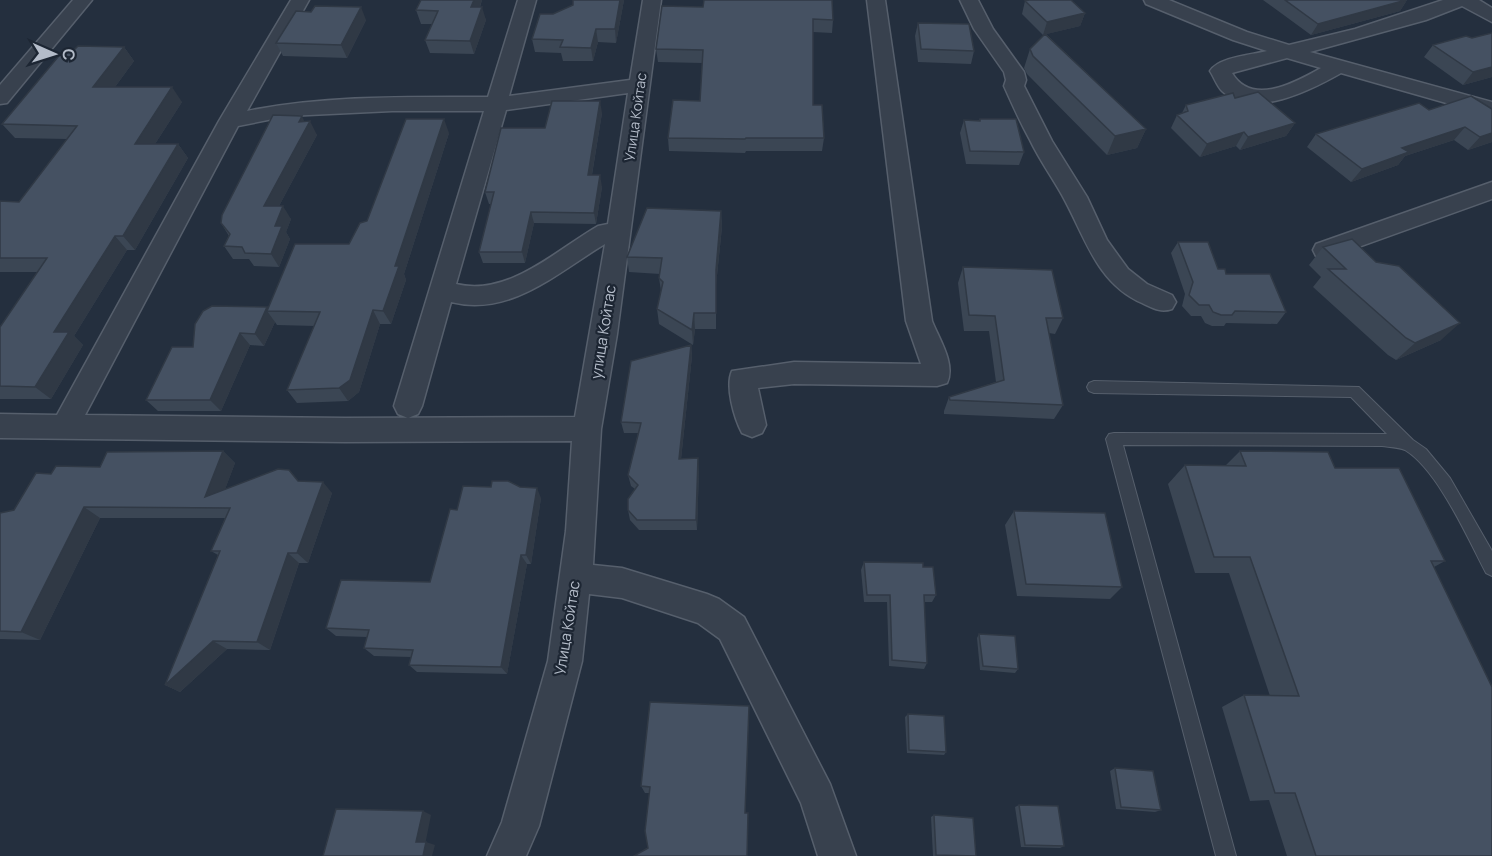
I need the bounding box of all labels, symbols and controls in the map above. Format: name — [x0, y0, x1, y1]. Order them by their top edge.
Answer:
north arrow — [24, 24, 84, 84]
text: С — [58, 48, 80, 61]
street label: Улица Койтас — [619, 71, 651, 162]
street label: улица Койтас — [585, 283, 621, 381]
street label: Улица Койтас — [549, 579, 585, 677]

